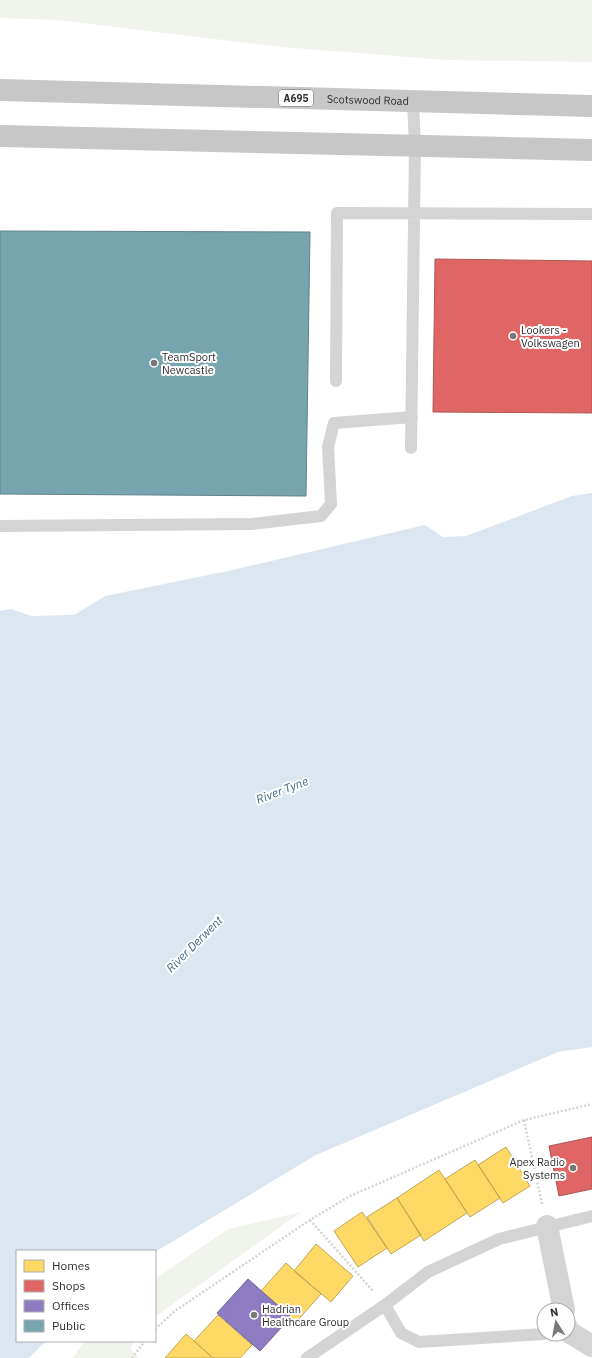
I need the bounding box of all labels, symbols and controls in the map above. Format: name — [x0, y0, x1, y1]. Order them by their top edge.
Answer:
road number: A695 — [279, 90, 313, 106]
street label: Scotswood Road — [327, 92, 409, 108]
place label: Lookers - Volkswagen — [521, 323, 580, 350]
marker: Lookers - Volkswagen — [508, 331, 518, 341]
place label: TeamSport Newcastle — [162, 350, 216, 377]
marker: TeamSport Newcastle — [149, 358, 159, 368]
water label: River Tyne — [254, 773, 310, 807]
water label: River Derwent — [163, 912, 226, 975]
place label: Apex Radio Systems — [509, 1155, 565, 1182]
marker: Apex Radio Systems — [568, 1163, 578, 1173]
legend — [16, 1250, 156, 1342]
text: Homes — [52, 1258, 90, 1273]
text: Shops — [52, 1278, 85, 1293]
text: Offices — [52, 1298, 90, 1313]
place label: Hadrian Healthcare Group — [262, 1302, 349, 1329]
north arrow — [536, 1302, 576, 1342]
text: N — [549, 1305, 559, 1320]
marker: Hadrian Healthcare Group — [249, 1310, 259, 1320]
text: Public — [52, 1318, 85, 1333]

